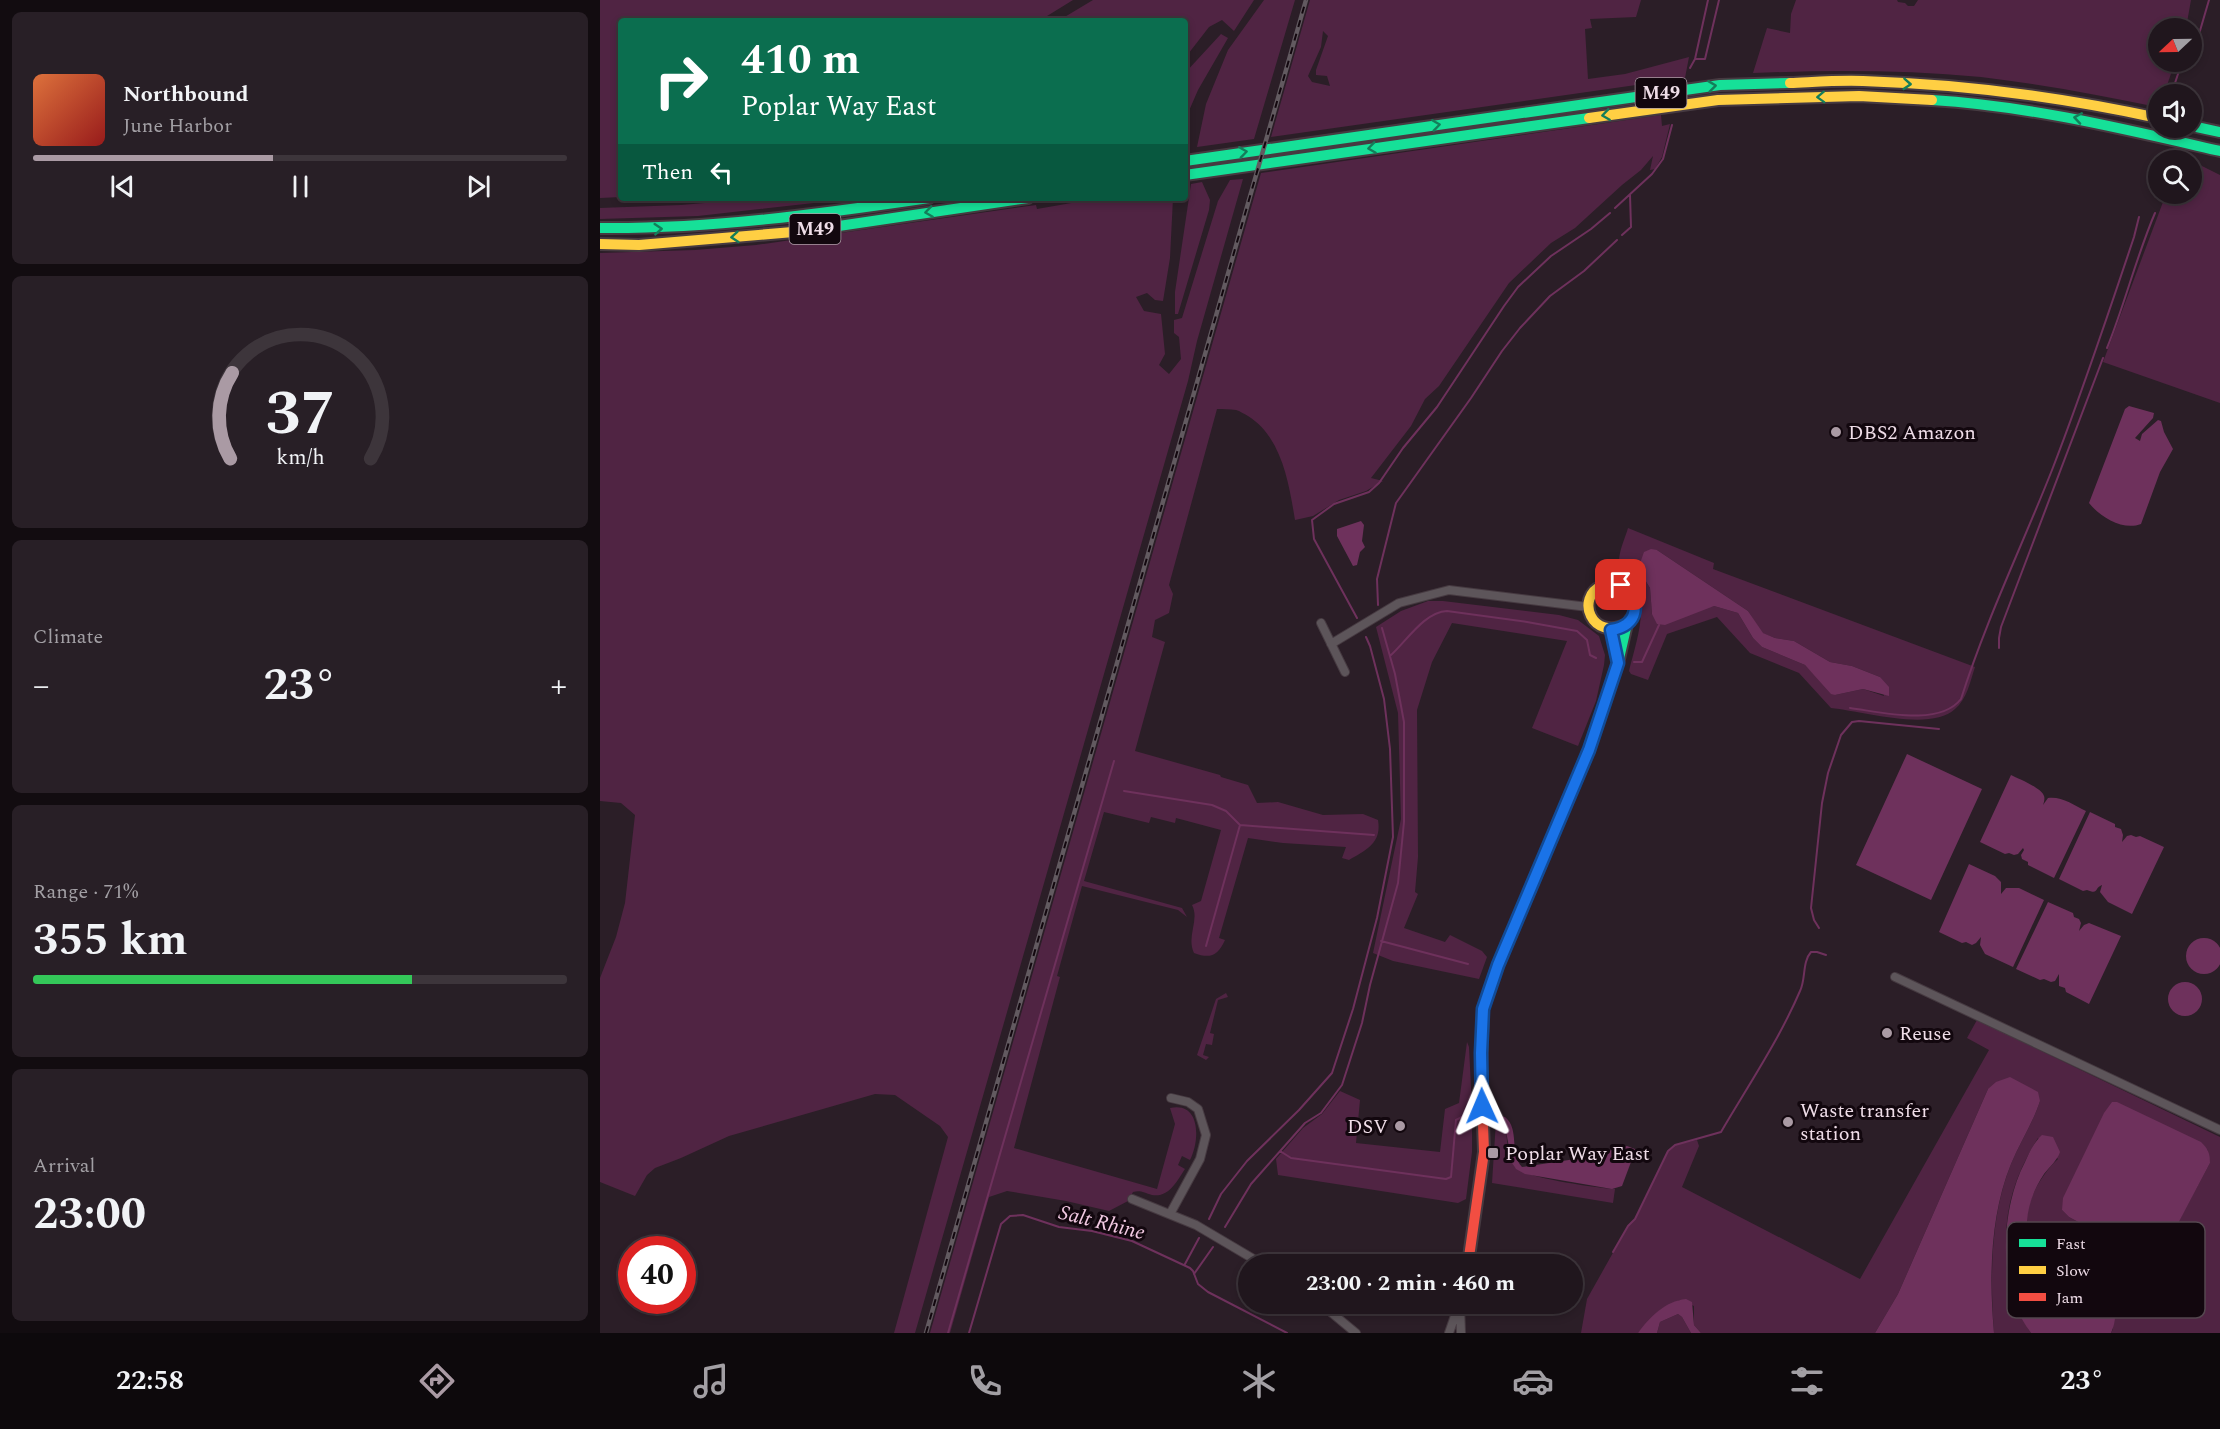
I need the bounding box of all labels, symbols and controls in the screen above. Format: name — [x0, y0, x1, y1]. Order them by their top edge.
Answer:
north arrow — [2148, 18, 2202, 72]
map controls — [2148, 18, 2202, 204]
text: 410 m — [741, 29, 860, 92]
icon: right — [642, 42, 720, 120]
one-way arrow — [1903, 77, 1912, 90]
text: Northbound — [123, 78, 249, 111]
road number: M49 — [1636, 78, 1686, 108]
one-way arrow — [1708, 81, 1717, 93]
button: sound — [2148, 84, 2202, 138]
text: Poplar Way East — [741, 86, 937, 128]
one-way arrow — [1817, 90, 1826, 103]
one-way arrow — [1602, 109, 1611, 121]
text: June Harbor — [123, 111, 232, 141]
one-way arrow — [2073, 113, 2082, 125]
one-way arrow — [1431, 119, 1441, 131]
one-way arrow — [1367, 142, 1376, 154]
one-way arrow — [1238, 147, 1247, 159]
button: search — [2148, 150, 2202, 204]
text: Then — [642, 156, 693, 189]
icon: left — [705, 156, 738, 189]
icon: previous — [106, 170, 139, 203]
icon: pause — [284, 170, 317, 203]
icon: next — [462, 170, 495, 203]
one-way arrow — [924, 206, 933, 218]
road number: M49 — [790, 214, 840, 244]
one-way arrow — [654, 222, 663, 235]
one-way arrow — [731, 230, 740, 243]
text: 37 — [265, 367, 335, 462]
place label: DBS2 Amazon — [1848, 418, 1976, 448]
marker: DBS2 Amazon — [1829, 425, 1843, 439]
text: km/h — [276, 442, 324, 475]
pin — [1595, 559, 1646, 610]
icon: arrive — [1604, 568, 1637, 601]
text: Climate — [33, 622, 103, 652]
text: 23° — [264, 651, 337, 720]
text: − — [33, 661, 50, 711]
text: + — [551, 661, 567, 711]
text: Range · 71% — [33, 877, 138, 907]
text: 355 km — [33, 906, 188, 975]
place label: Reuse — [1899, 1019, 1951, 1049]
marker: Reuse — [1880, 1026, 1894, 1040]
position arrow — [1450, 1074, 1514, 1138]
place label: Waste transfer station — [1800, 1096, 1929, 1149]
place label: DSV — [1347, 1112, 1388, 1142]
marker: Waste transfer station — [1781, 1115, 1795, 1129]
marker: DSV — [1393, 1119, 1407, 1133]
place label: Poplar Way East — [1505, 1139, 1650, 1169]
marker: Poplar Way East — [1486, 1146, 1500, 1160]
text: Arrival — [33, 1151, 95, 1181]
text: 23:00 — [33, 1180, 146, 1249]
water label: Salt Rhine — [1055, 1197, 1148, 1249]
legend — [2007, 1222, 2205, 1318]
text: Fast — [2056, 1232, 2086, 1256]
speed limit sign: 40 — [618, 1236, 696, 1314]
text: Slow — [2056, 1259, 2091, 1283]
text: 23:00 · 2 min · 460 m — [1306, 1267, 1515, 1300]
text: Jam — [2056, 1286, 2084, 1310]
text: 22:58 — [116, 1360, 184, 1402]
icon: directions — [416, 1360, 458, 1402]
icon: music — [690, 1360, 732, 1402]
icon: phone — [964, 1360, 1006, 1402]
icon: climate — [1238, 1360, 1280, 1402]
icon: car — [1512, 1360, 1554, 1402]
icon: filters — [1786, 1360, 1828, 1402]
text: 23° — [2060, 1360, 2104, 1402]

